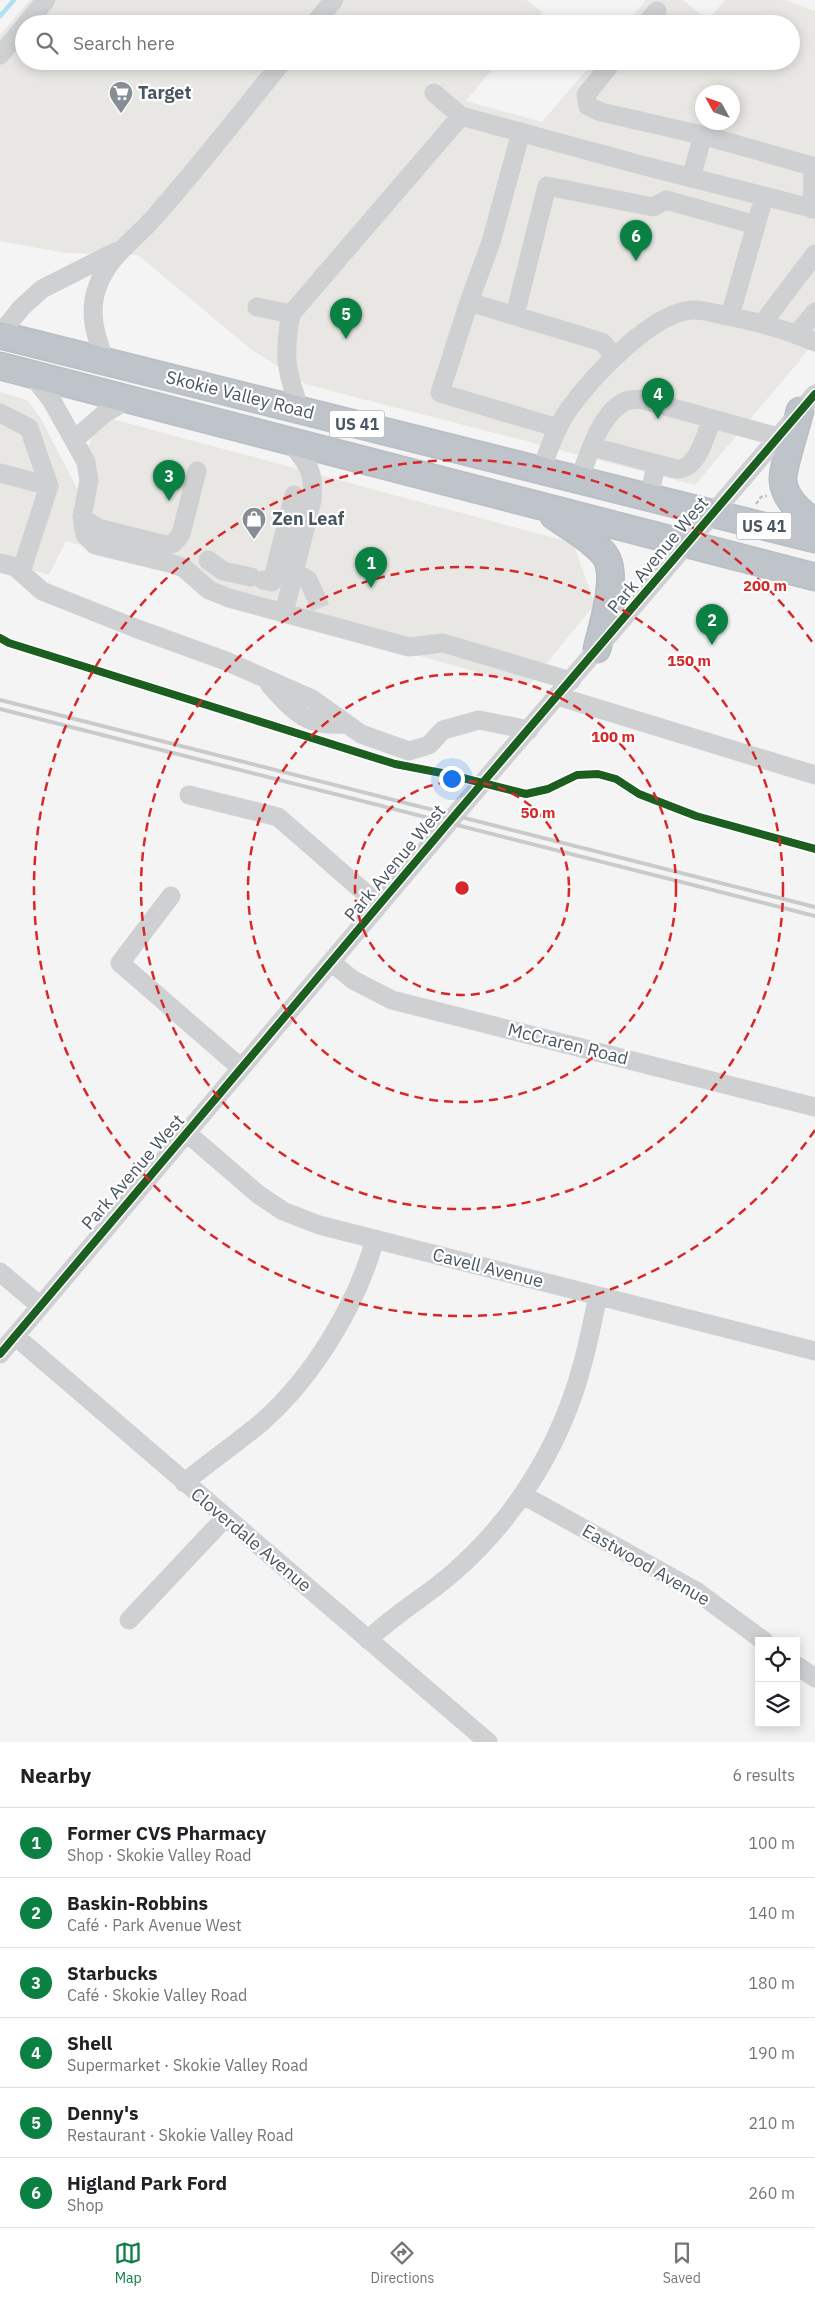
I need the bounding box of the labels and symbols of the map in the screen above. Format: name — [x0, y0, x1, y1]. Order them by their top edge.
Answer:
supermarket icon: Target — [108, 80, 134, 114]
place label: Target — [138, 81, 191, 104]
north arrow — [695, 85, 740, 130]
pin: 6 — [620, 220, 652, 261]
pin: 5 — [330, 298, 362, 339]
street label: Skokie Valley Road — [164, 365, 317, 424]
pin: 4 — [642, 378, 674, 419]
road number: US 41 — [330, 410, 384, 438]
pin: 3 — [153, 460, 185, 501]
street label: Park Avenue West — [602, 492, 713, 618]
shop icon: Zen Leaf — [241, 506, 267, 540]
place label: Zen Leaf — [272, 507, 345, 530]
road number: US 41 — [736, 512, 792, 540]
pin: 1 — [355, 547, 387, 588]
text: 200 m — [743, 576, 787, 595]
pin: 2 — [696, 604, 728, 645]
text: 150 m — [667, 651, 711, 670]
text: 100 m — [591, 727, 635, 746]
your location — [439, 766, 465, 792]
street label: Park Avenue West — [339, 800, 450, 926]
text: 50 m — [521, 803, 555, 822]
centre of rings — [453, 879, 471, 897]
street label: McCraren Road — [506, 1017, 631, 1070]
street label: Park Avenue West — [76, 1109, 189, 1234]
street label: Cavell Avenue — [430, 1243, 546, 1292]
street label: Cloverdale Avenue — [186, 1483, 316, 1597]
street label: Eastwood Avenue — [578, 1519, 714, 1611]

